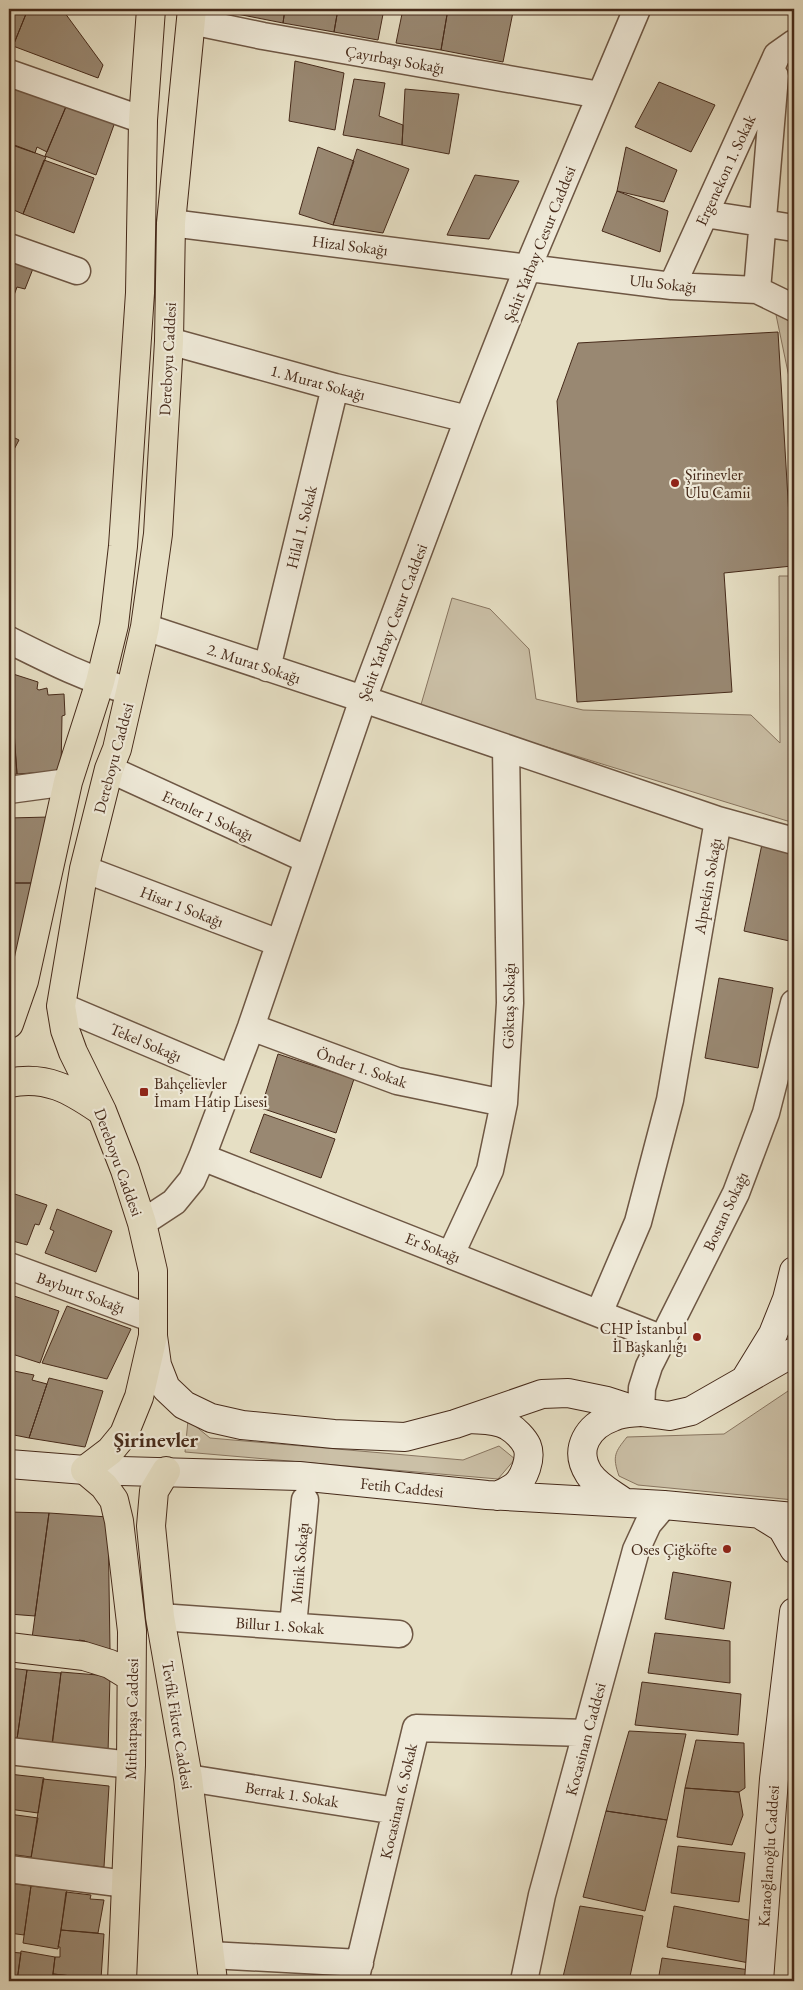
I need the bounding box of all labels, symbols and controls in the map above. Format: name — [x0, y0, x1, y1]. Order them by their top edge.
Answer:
street label: Çayırbaşı Sokağı — [344, 40, 446, 79]
street label: Ergenekon 1. Sokak — [690, 111, 761, 229]
street label: Şehit Yarbay Cesur Caddesi — [498, 163, 580, 325]
street label: Hizal Sokağı — [311, 230, 389, 261]
street label: Ulu Sokağı — [628, 270, 698, 297]
street label: Dereboyu Caddesi — [154, 302, 181, 416]
street label: 1. Murat Sokağı — [268, 360, 368, 405]
place label: Şirinevler Ulu Camii — [685, 464, 750, 503]
marker: Şirinevler Ulu Camii — [669, 477, 681, 489]
street label: Hilal 1. Sokak — [281, 483, 322, 571]
street label: Şehit Yarbay Cesur Caddesi — [353, 540, 432, 704]
street label: 2. Murat Sokağı — [204, 638, 303, 689]
street label: Dereboyu Caddesi — [89, 700, 138, 816]
street label: Erenler 1 Sokağı — [159, 785, 257, 846]
street label: Alptekin Sokağı — [689, 836, 726, 937]
street label: Hisar 1 Sokağı — [137, 881, 227, 932]
street label: Göktaş Sokağı — [497, 962, 520, 1049]
street label: Tekel Sokağı — [107, 1018, 185, 1067]
street label: Önder 1. Sokak — [314, 1042, 410, 1093]
place label: Bahçelievler İmam Hatip Lisesi — [154, 1073, 268, 1112]
marker: Bahçelievler İmam Hatip Lisesi — [138, 1086, 150, 1098]
street label: Dereboyu Caddesi — [89, 1105, 148, 1219]
street label: Bostan Sokağı — [698, 1168, 753, 1254]
street label: Er Sokağı — [402, 1227, 463, 1268]
street label: Bayburt Sokağı — [34, 1267, 128, 1318]
place label: CHP İstanbul İl Başkanlığı — [600, 1318, 687, 1357]
marker: CHP İstanbul İl Başkanlığı — [691, 1331, 703, 1343]
district label: Şirinevler — [114, 1426, 199, 1453]
street label: Fetih Caddesi — [359, 1473, 445, 1502]
street label: Minik Sokağı — [285, 1522, 314, 1604]
place label: Oses Çiğköfte — [631, 1539, 717, 1560]
marker: Oses Çiğköfte — [721, 1543, 733, 1555]
street label: Billur 1. Sokak — [235, 1612, 326, 1639]
street label: Mithatpaşa Caddesi — [120, 1658, 143, 1780]
street label: Tevfik Fikret Caddesi — [157, 1659, 198, 1791]
street label: Kocasinan Caddesi — [560, 1680, 611, 1798]
street label: Kocasinan 6. Sokak — [375, 1741, 422, 1861]
street label: Berrak 1. Sokak — [244, 1777, 341, 1812]
street label: Karaoğlanoğlu Caddesi — [753, 1784, 784, 1928]

